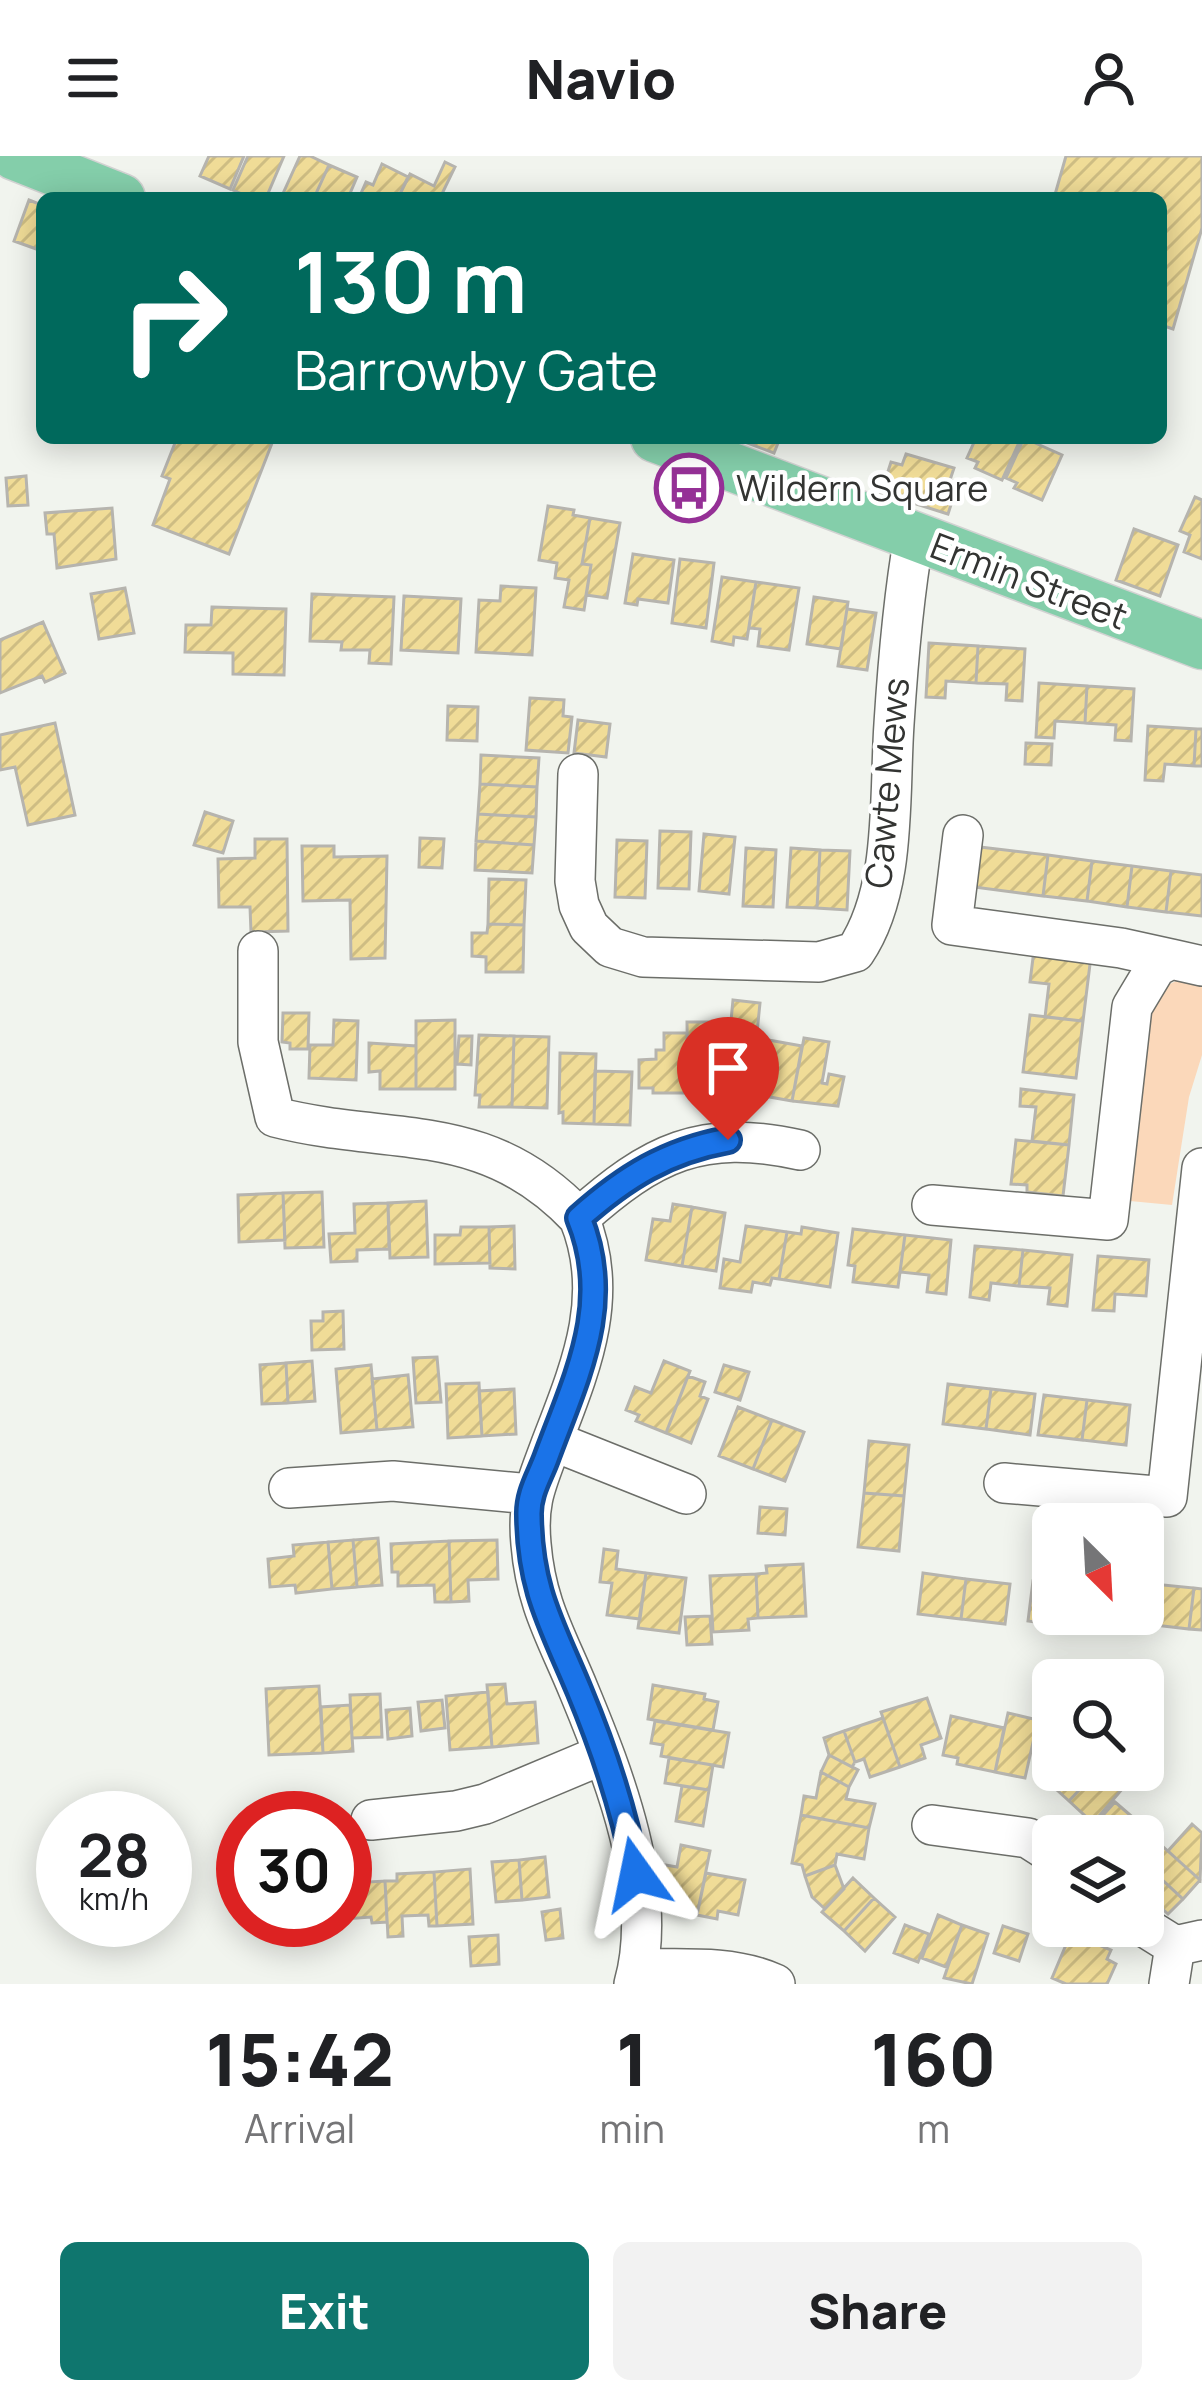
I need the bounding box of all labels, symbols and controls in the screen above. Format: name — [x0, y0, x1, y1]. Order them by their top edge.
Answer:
text: Navio — [526, 41, 676, 115]
icon: menu — [60, 45, 126, 111]
icon: person — [1076, 45, 1142, 111]
text: 130 m — [294, 223, 527, 338]
icon: right — [96, 240, 252, 396]
text: Barrowby Gate — [294, 332, 658, 406]
bus stop icon: Wildern Square — [654, 453, 724, 523]
place label: Wildern Square — [736, 463, 988, 512]
street label: Ermin Street — [924, 521, 1134, 640]
street label: Cawte Mews — [853, 676, 920, 890]
pin — [677, 1017, 779, 1140]
icon: arrive — [695, 1035, 761, 1101]
north arrow — [1032, 1503, 1164, 1635]
map controls — [1032, 1503, 1164, 1947]
button: search — [1032, 1659, 1164, 1791]
speed limit sign: 30 — [216, 1791, 372, 1947]
position arrow — [573, 1811, 699, 1937]
text: 28 — [78, 1813, 150, 1895]
button: layers — [1032, 1815, 1164, 1947]
text: km/h — [79, 1878, 149, 1919]
text: 15:42 — [206, 2009, 394, 2108]
text: 1 — [616, 2009, 649, 2108]
text: 160 — [870, 2009, 996, 2108]
text: Arrival — [244, 2101, 355, 2155]
text: min — [600, 2101, 665, 2155]
text: m — [917, 2101, 950, 2155]
button: Exit — [60, 2242, 589, 2380]
button: Share — [613, 2242, 1142, 2380]

